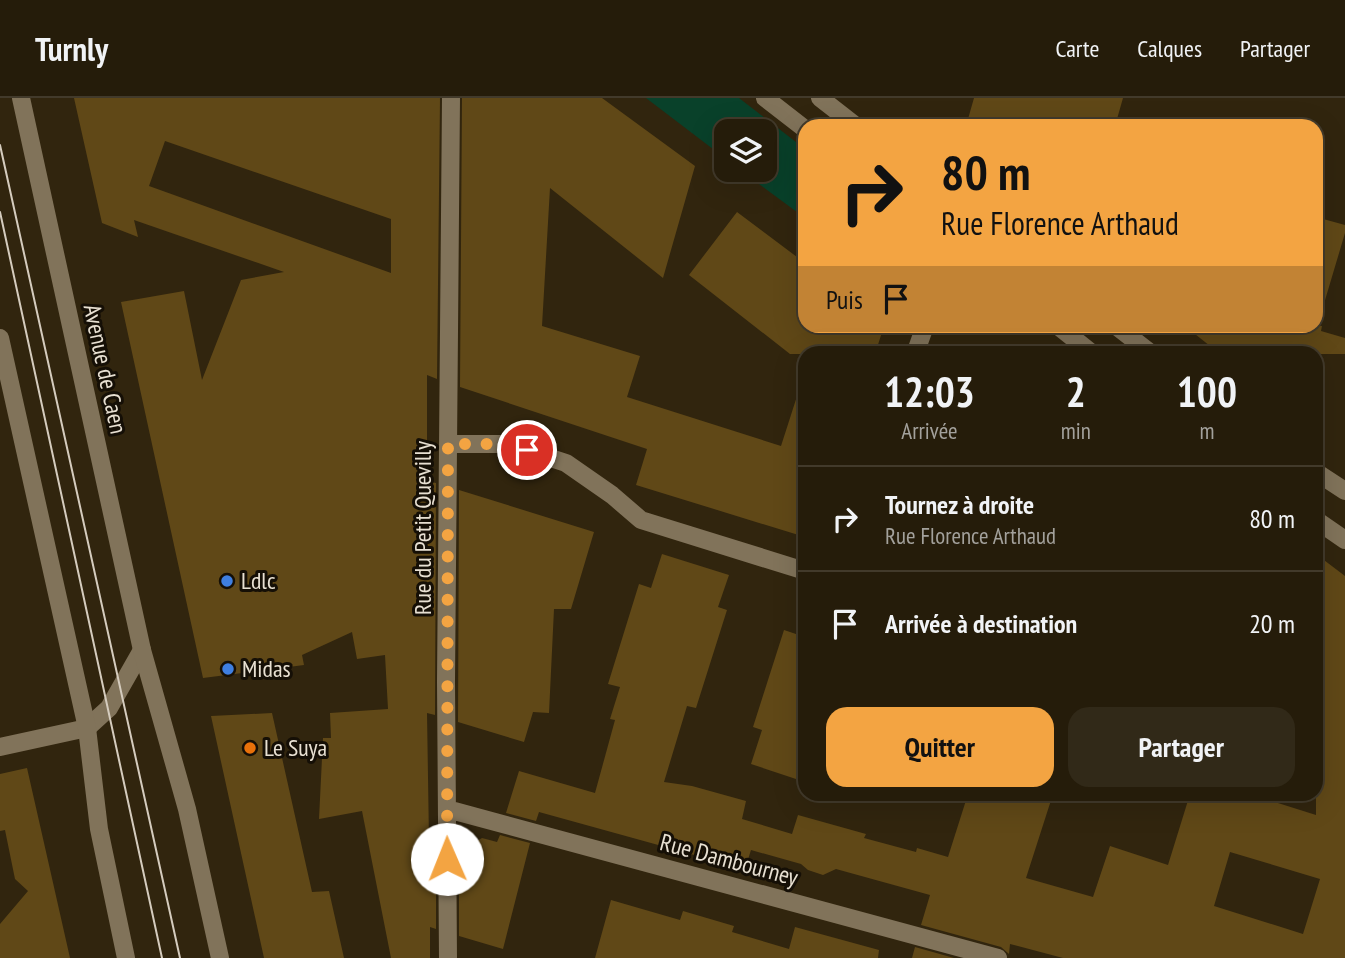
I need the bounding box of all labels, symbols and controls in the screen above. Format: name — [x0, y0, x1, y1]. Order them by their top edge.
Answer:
text: Turnly — [35, 27, 108, 70]
text: Carte — [1056, 33, 1099, 64]
text: Calques — [1137, 33, 1202, 64]
text: Partager — [1240, 33, 1310, 64]
map controls — [714, 119, 777, 182]
button: layers — [714, 119, 777, 182]
text: 80 m — [941, 140, 1030, 204]
icon: right — [826, 147, 917, 238]
text: Rue Florence Arthaud — [941, 202, 1179, 244]
icon: arrive — [877, 280, 915, 318]
text: Puis — [826, 283, 863, 316]
street label: Avenue de Caen — [77, 301, 134, 437]
text: 12:03 — [884, 364, 975, 419]
text: 2 — [1066, 364, 1086, 419]
text: 100 — [1177, 364, 1237, 419]
text: Arrivée — [901, 416, 957, 445]
text: min — [1061, 416, 1091, 445]
text: m — [1199, 416, 1214, 445]
pin — [497, 420, 557, 480]
icon: arrive — [508, 431, 546, 469]
street label: Rue du Petit Quevilly — [407, 441, 438, 615]
text: Tournez à droite — [885, 488, 1034, 521]
icon: right — [826, 500, 864, 538]
text: 80 m — [1249, 502, 1295, 535]
text: Rue Florence Arthaud — [885, 521, 1056, 550]
place label: Ldlc — [241, 565, 276, 596]
marker: Ldlc — [219, 573, 235, 589]
icon: arrive — [826, 605, 864, 643]
text: Arrivée à destination — [885, 607, 1077, 640]
text: 20 m — [1249, 607, 1295, 640]
place label: Midas — [242, 653, 291, 684]
marker: Midas — [220, 661, 236, 677]
button: Quitter — [826, 707, 1054, 787]
button: Partager — [1068, 707, 1295, 787]
place label: Le Suya — [264, 732, 327, 763]
marker: Le Suya — [242, 740, 258, 756]
position arrow — [410, 822, 484, 896]
street label: Rue Dambourney — [657, 826, 802, 893]

